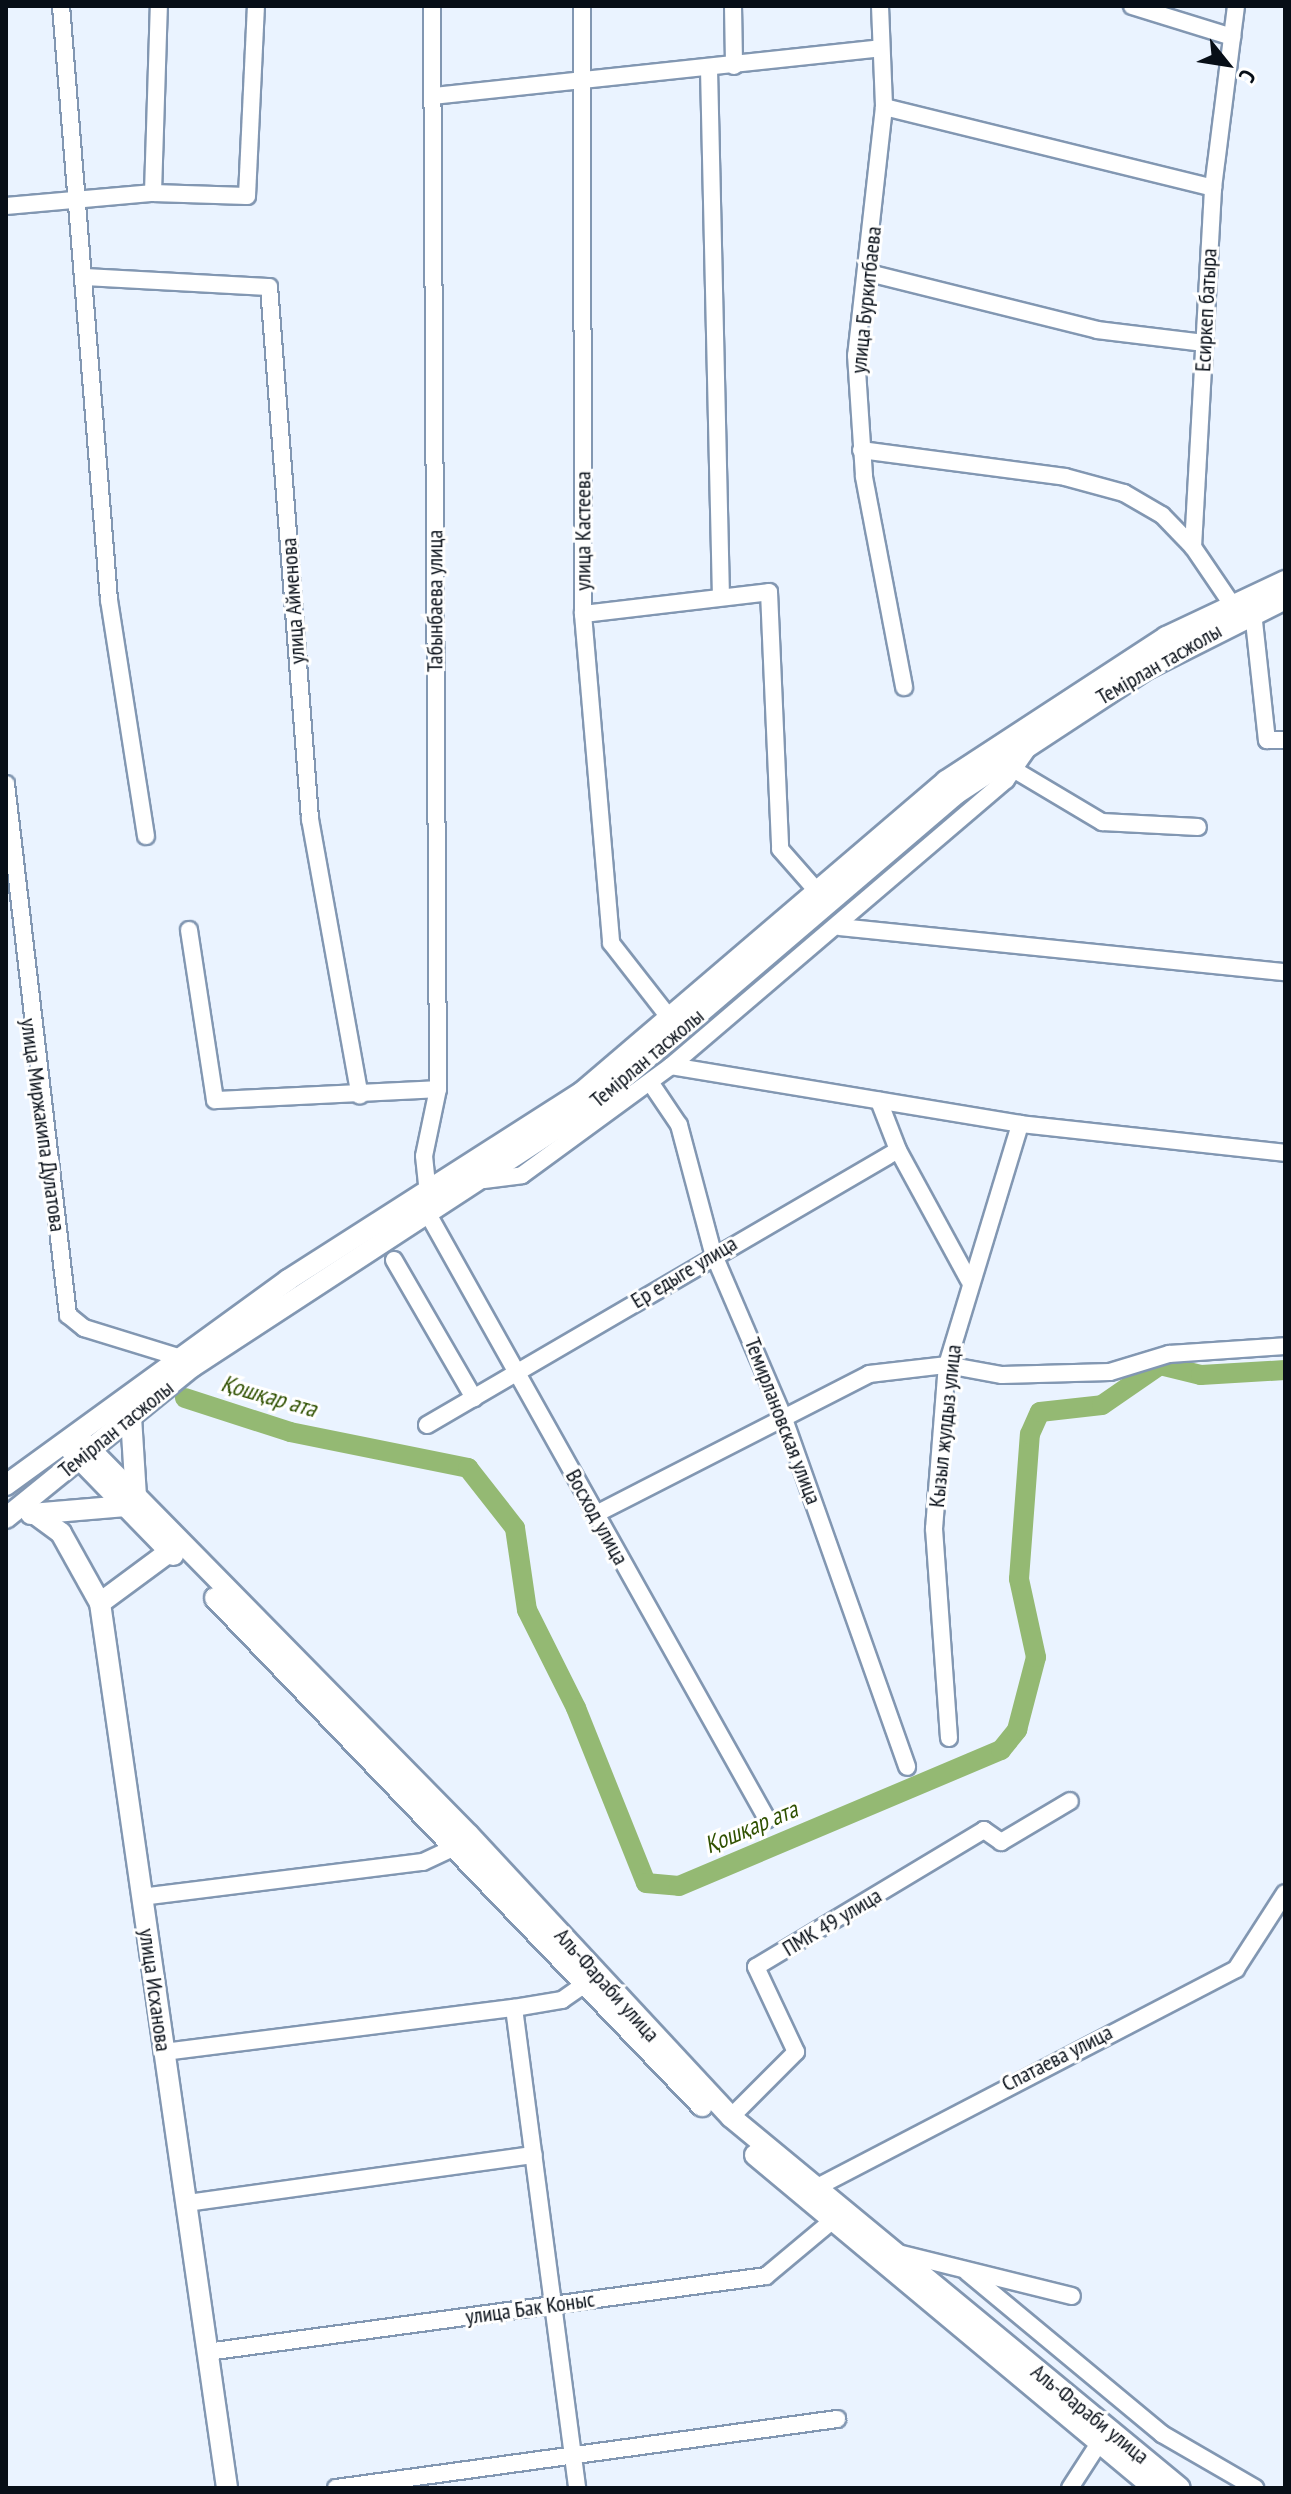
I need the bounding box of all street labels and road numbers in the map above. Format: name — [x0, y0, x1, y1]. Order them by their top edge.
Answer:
street label: улица Буркитбаева — [845, 225, 887, 375]
street label: Есиркеп батыра — [1190, 248, 1222, 372]
street label: улица Кастеева — [570, 471, 596, 591]
street label: Табынбаева улица — [422, 530, 448, 672]
street label: улица Айменова — [275, 537, 311, 665]
street label: Темірлан тасжолы — [1092, 618, 1226, 710]
street label: Темірлан тасжолы — [585, 1003, 709, 1113]
street label: улица Миржакипа Дулатова — [15, 1016, 71, 1234]
street label: Ер едыге улица — [626, 1230, 742, 1314]
street label: Темирлановская улица — [739, 1334, 827, 1508]
street label: Кызыл жулдыз улица — [923, 1343, 967, 1509]
street label: Темірлан тасжолы — [53, 1375, 179, 1483]
street label: Восход улица — [560, 1465, 634, 1569]
street label: ПМК 49 улица — [778, 1882, 886, 1962]
street label: Аль-Фараби улица — [549, 1923, 665, 2047]
street label: улица Исханова — [133, 1927, 177, 2053]
street label: Спатаева улица — [997, 2019, 1117, 2097]
street label: улица Бак Коныс — [464, 2286, 596, 2330]
street label: Аль-Фараби улица — [1026, 2358, 1154, 2470]

